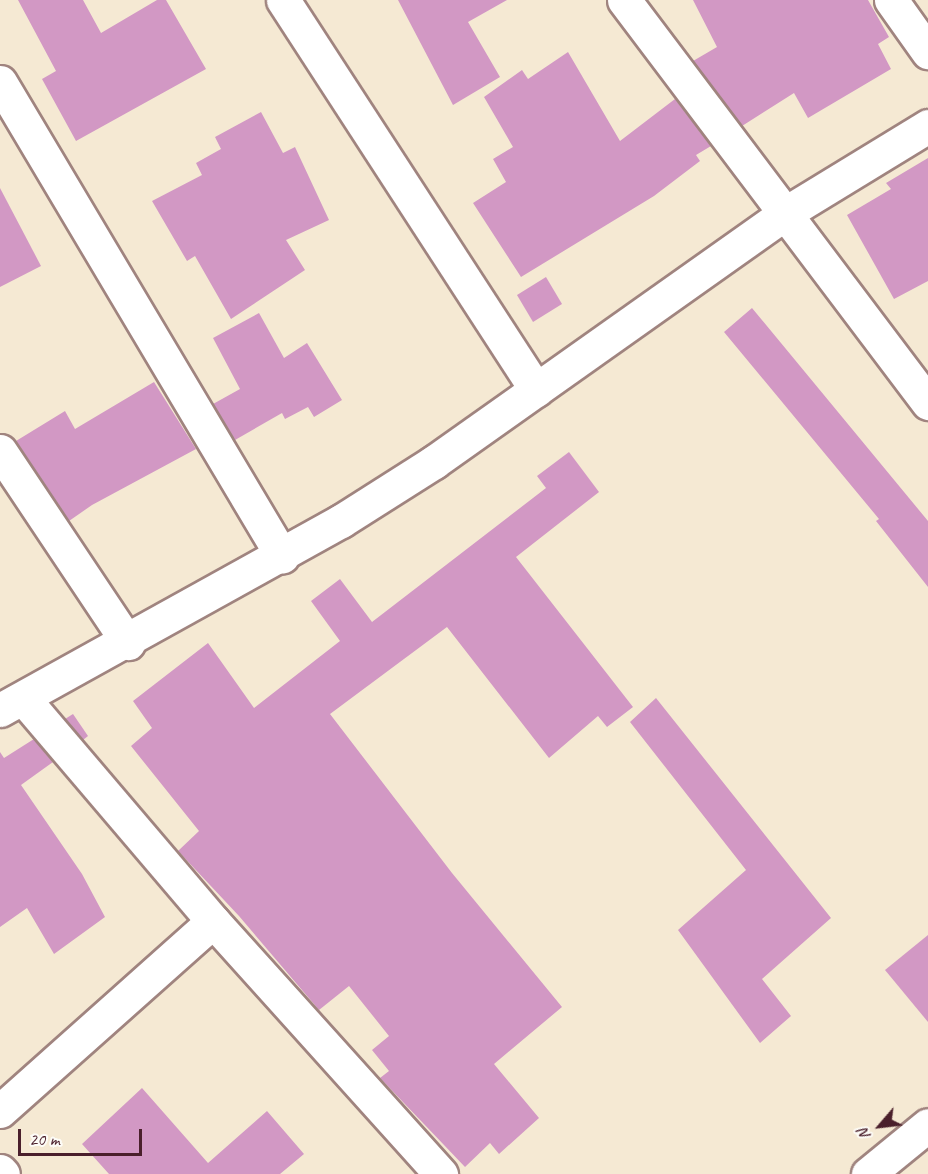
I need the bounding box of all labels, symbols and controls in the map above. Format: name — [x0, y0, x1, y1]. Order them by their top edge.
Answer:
north arrow — [850, 1096, 910, 1156]
scale bar — [21, 1117, 146, 1155]
text: N — [853, 1125, 875, 1144]
text: 20 m — [29, 1128, 60, 1150]

